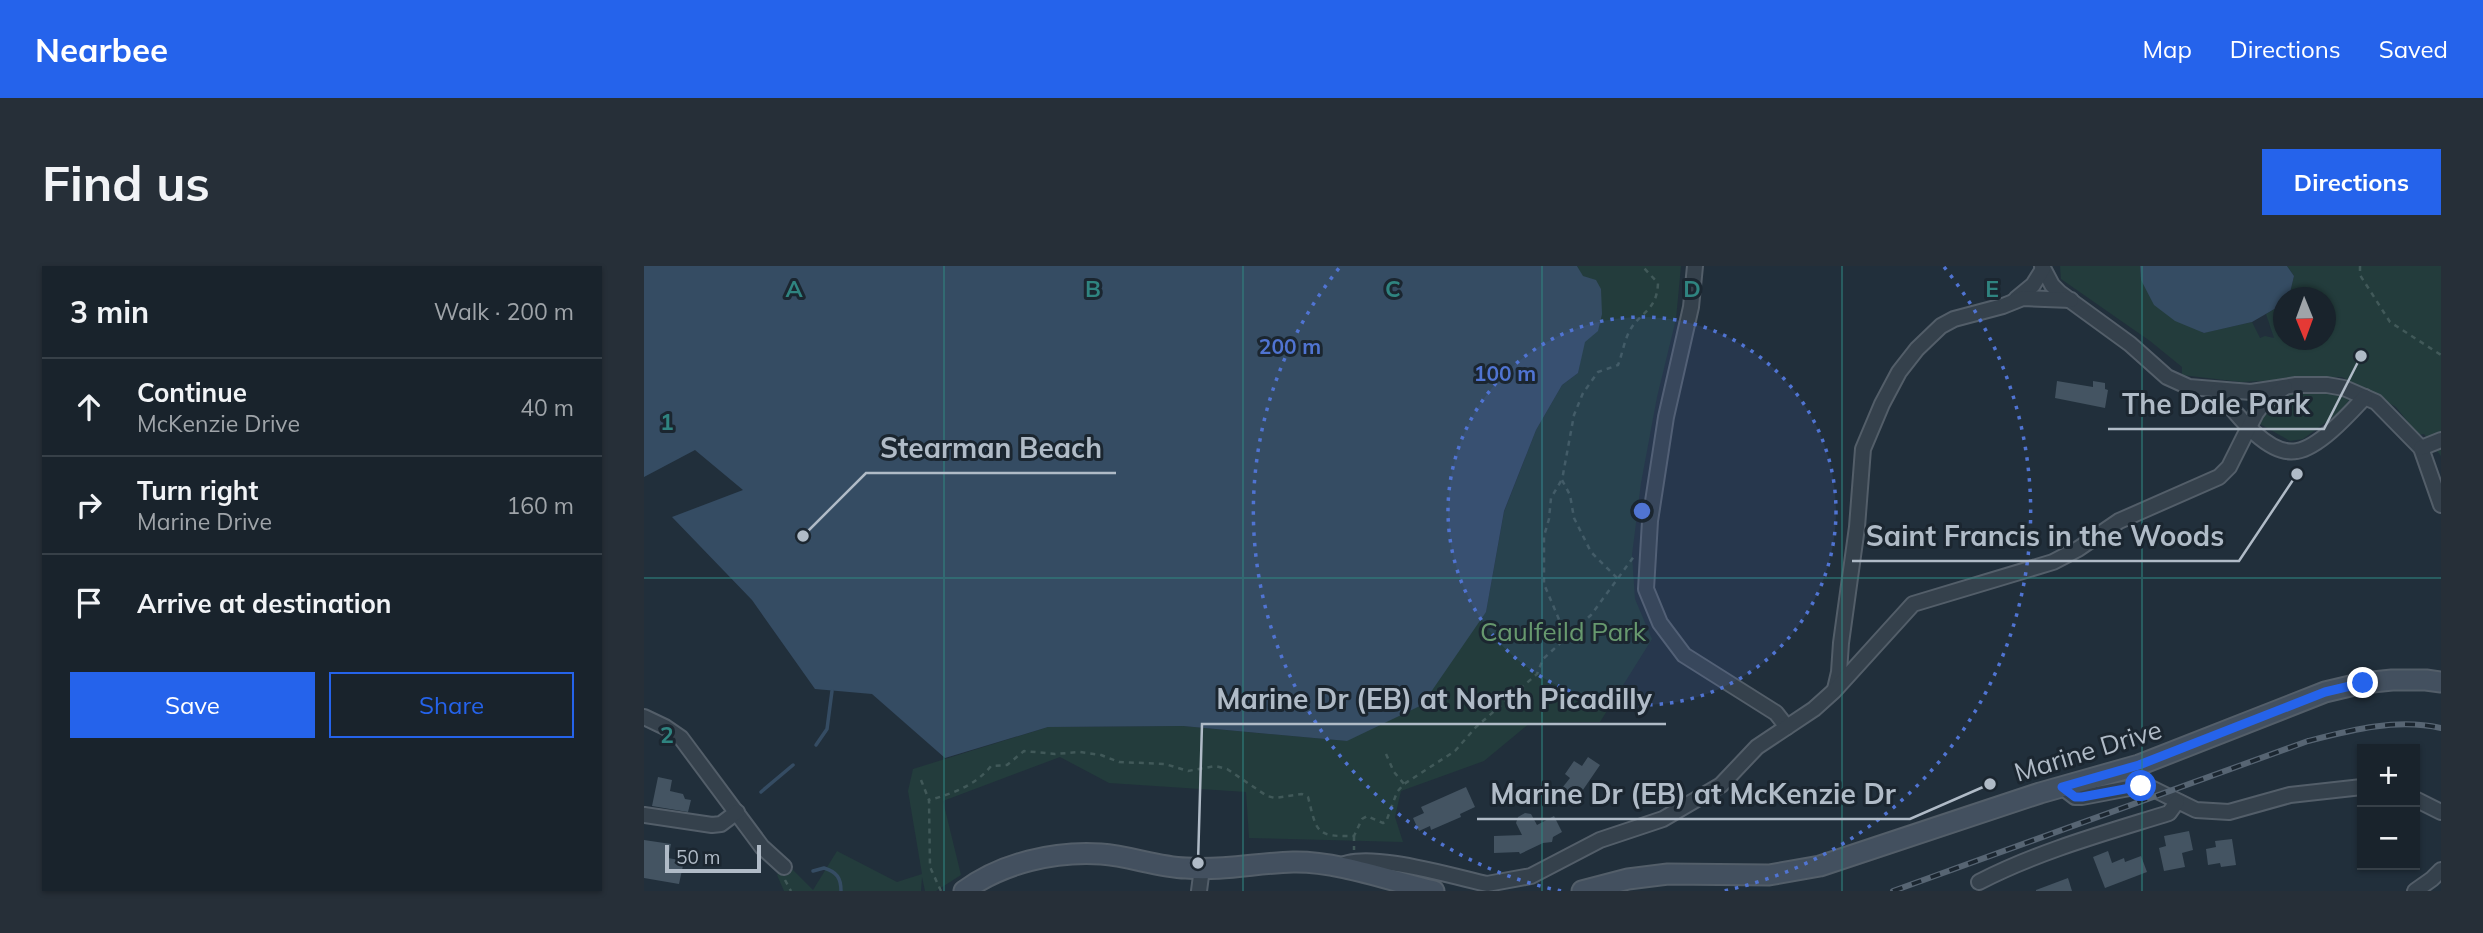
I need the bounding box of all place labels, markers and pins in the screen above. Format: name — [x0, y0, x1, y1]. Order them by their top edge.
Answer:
callout: The Dale Park — [2108, 380, 2324, 429]
callout: Stearman Beach — [866, 424, 1116, 473]
centre of rings — [1630, 499, 1654, 523]
callout: Saint Francis in the Woods — [1852, 512, 2239, 561]
callout: Marine Dr (EB) at North Picadilly — [1202, 675, 1666, 724]
callout: Marine Dr (EB) at McKenzie Dr — [1477, 770, 1910, 819]

